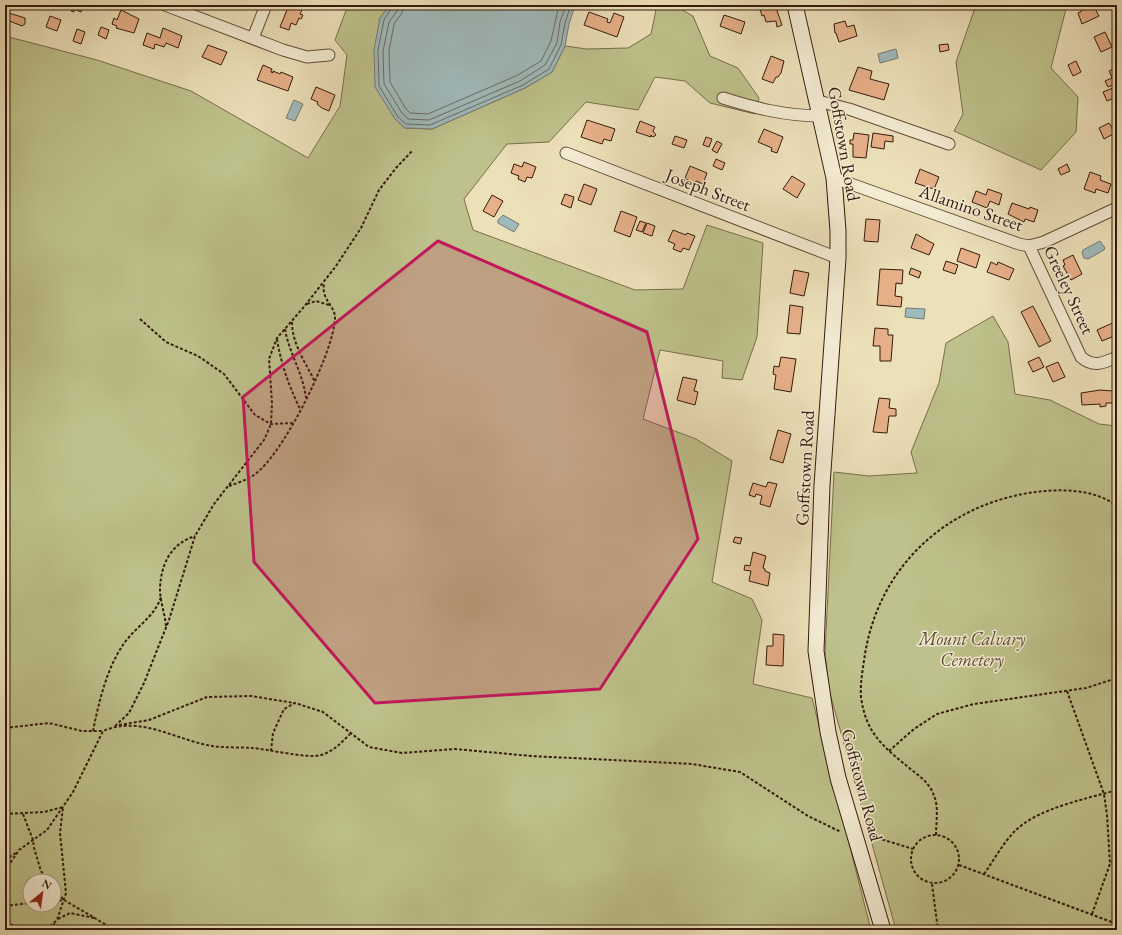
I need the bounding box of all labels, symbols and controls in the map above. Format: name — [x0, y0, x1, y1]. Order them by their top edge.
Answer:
street label: Goffstown Road — [823, 85, 866, 204]
street label: Joseph Street — [660, 162, 754, 216]
street label: Allamino Street — [915, 179, 1026, 236]
street label: Greeley Street — [1039, 242, 1100, 338]
street label: Goffstown Road — [790, 409, 819, 526]
park label: Mount Calvary Cemetery — [918, 627, 1026, 672]
street label: Goffstown Road — [836, 726, 889, 845]
north arrow — [22, 873, 62, 913]
text: N — [40, 876, 54, 893]

